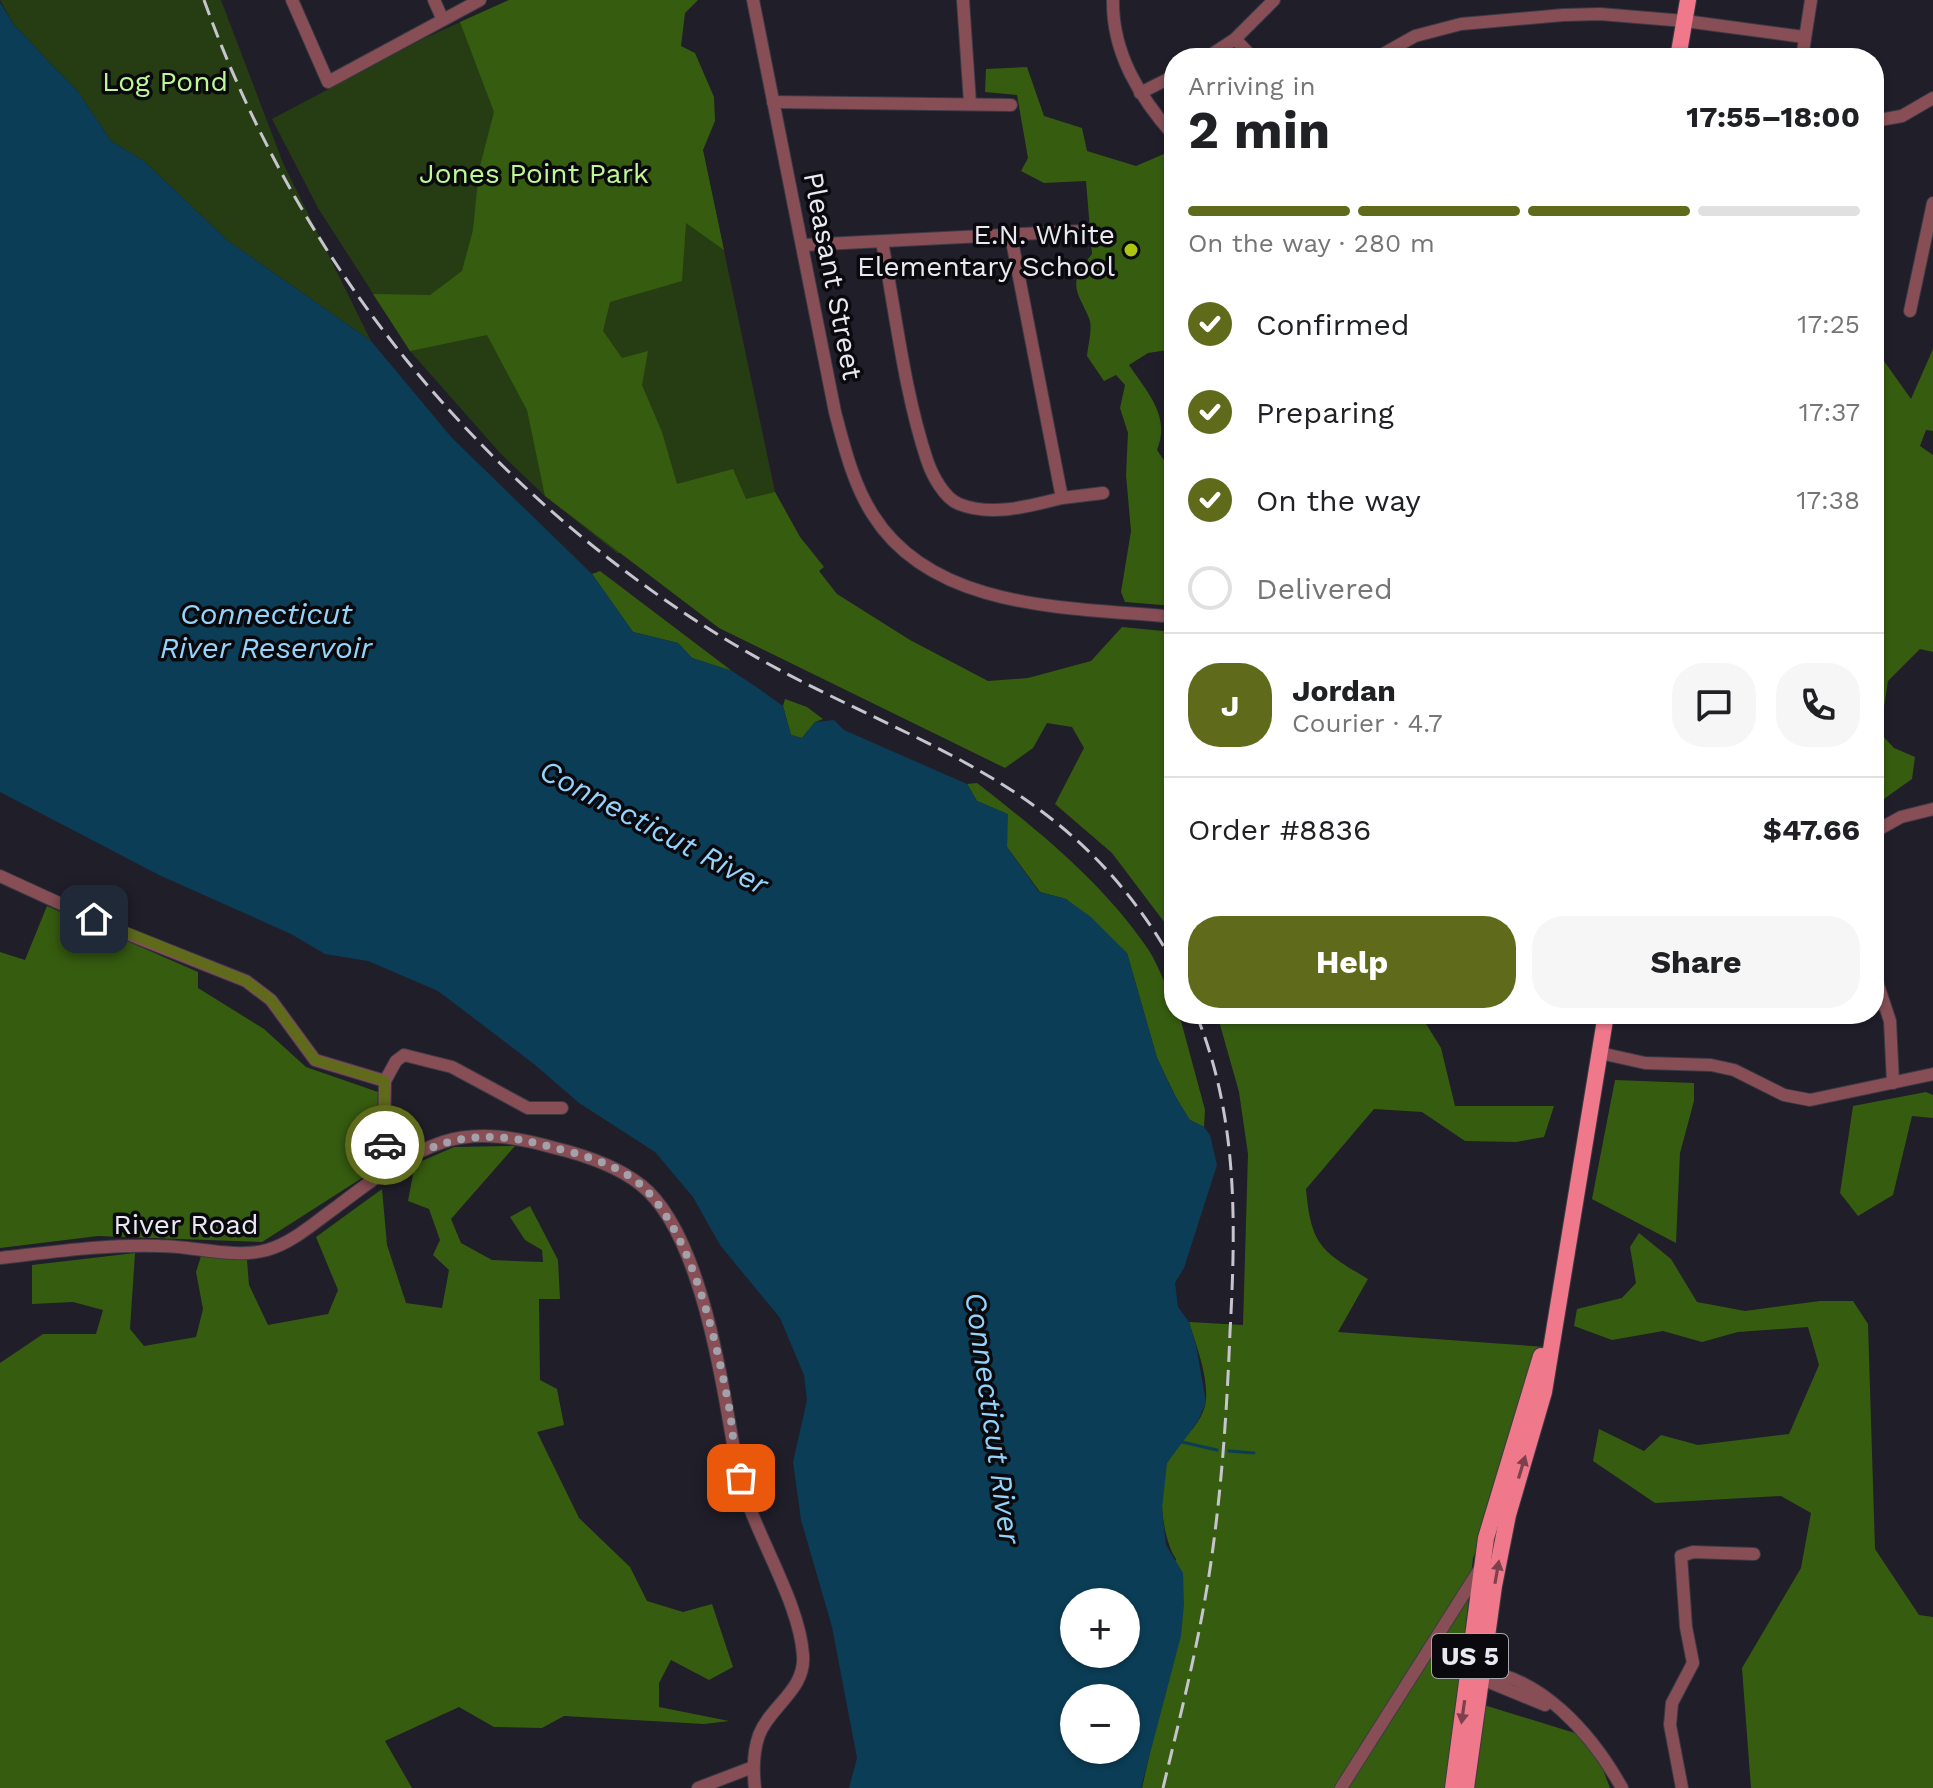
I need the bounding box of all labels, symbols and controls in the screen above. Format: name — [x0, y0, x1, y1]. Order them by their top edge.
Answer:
park label: Log Pond — [102, 65, 228, 98]
text: Arriving in — [1188, 71, 1316, 101]
text: 17:55–18:00 — [1686, 99, 1860, 134]
text: 2 min — [1188, 100, 1330, 161]
park label: Jones Point Park — [419, 157, 649, 190]
street label: Pleasant Street — [797, 169, 869, 383]
place label: E.N. White Elementary School — [857, 218, 1115, 283]
text: On the way · 280 m — [1188, 228, 1435, 258]
marker: E.N. White Elementary School — [1122, 241, 1140, 259]
icon: check — [1188, 302, 1232, 346]
text: Confirmed — [1256, 307, 1410, 342]
text: 17:25 — [1797, 309, 1860, 339]
icon: check — [1188, 390, 1232, 434]
text: Preparing — [1256, 395, 1394, 430]
text: 17:37 — [1799, 397, 1860, 427]
icon: check — [1188, 478, 1232, 522]
text: On the way — [1256, 483, 1421, 518]
text: 17:38 — [1796, 485, 1860, 515]
text: Delivered — [1256, 571, 1393, 606]
water label: Connecticut River Reservoir — [160, 596, 374, 665]
button: chat — [1672, 663, 1756, 747]
button: phone — [1776, 663, 1860, 747]
text: Jordan — [1292, 673, 1396, 708]
text: J — [1221, 688, 1239, 723]
text: Courier · 4.7 — [1292, 708, 1442, 738]
water label: Connecticut River — [534, 752, 775, 903]
text: Order #8836 — [1188, 812, 1371, 847]
text: $47.66 — [1763, 812, 1860, 847]
pin — [60, 885, 128, 953]
icon: home — [72, 897, 116, 941]
button: Help — [1188, 916, 1516, 1008]
button: Share — [1532, 916, 1860, 1008]
courier — [345, 1105, 425, 1185]
icon: car — [363, 1123, 407, 1167]
street label: River Road — [113, 1208, 259, 1241]
water label: Connecticut River — [958, 1290, 1028, 1547]
pin — [707, 1444, 775, 1512]
one-way arrow — [1516, 1455, 1529, 1479]
icon: bag — [719, 1456, 763, 1500]
one-way arrow — [1491, 1559, 1503, 1584]
map controls — [1060, 1588, 1140, 1764]
button: + — [1060, 1588, 1140, 1668]
road number: US 5 — [1432, 1634, 1508, 1678]
button: − — [1060, 1684, 1140, 1764]
one-way arrow — [1456, 1700, 1469, 1725]

